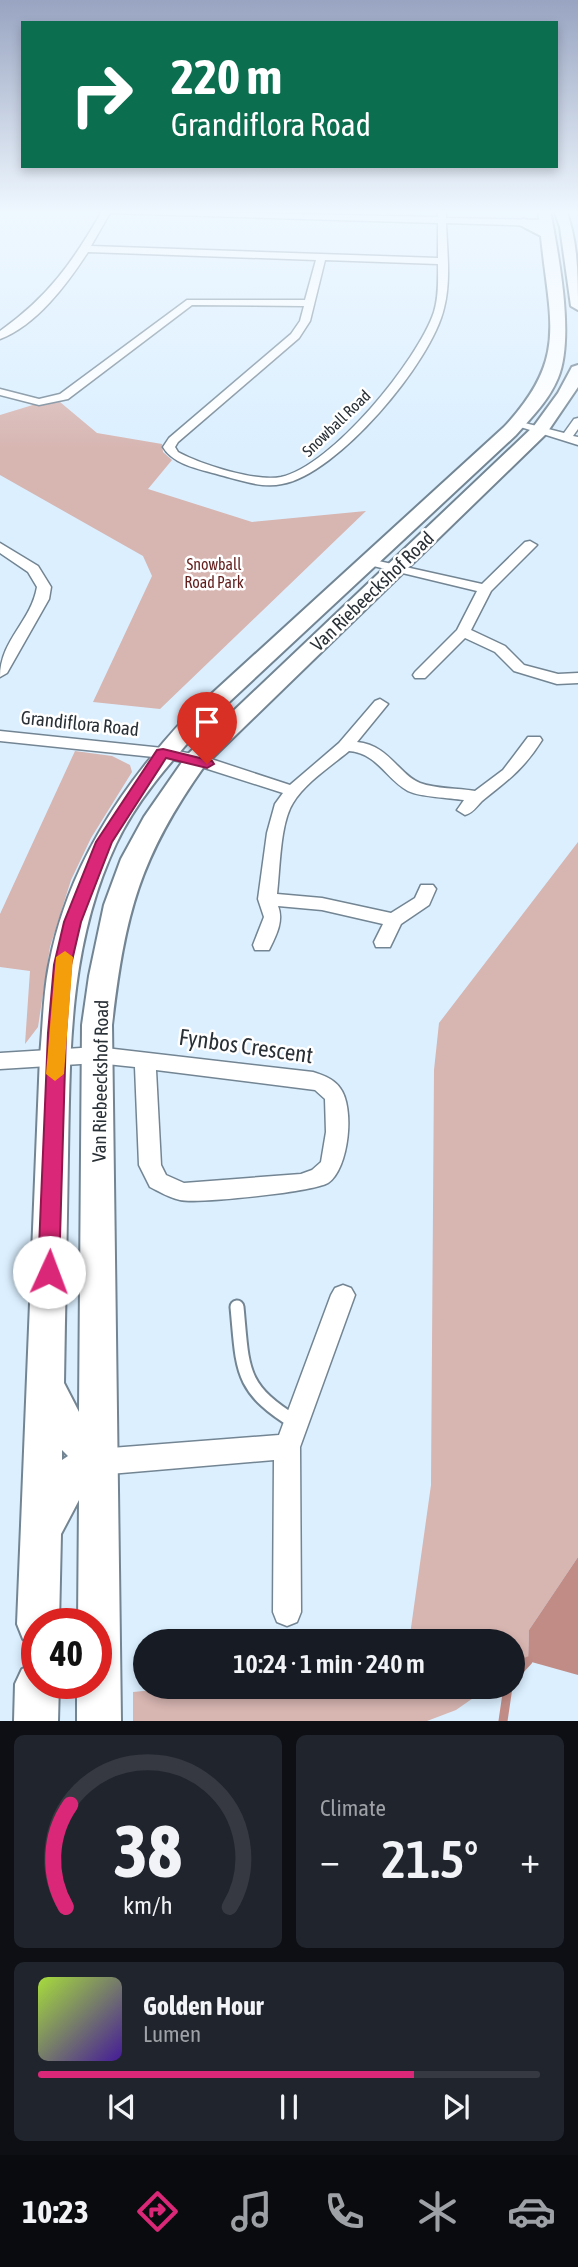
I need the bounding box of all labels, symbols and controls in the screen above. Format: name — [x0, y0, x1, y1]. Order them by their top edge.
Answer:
text: 220 m — [171, 48, 282, 104]
icon: right — [56, 49, 147, 140]
text: Grandiflora Road — [171, 106, 371, 143]
street label: Snowball Road — [298, 386, 374, 460]
street label: Van Riebeeckshof Road — [306, 527, 438, 655]
park label: Snowball Road Park — [184, 555, 244, 591]
pin — [177, 692, 237, 764]
icon: arrive — [188, 703, 226, 741]
street label: Grandiflora Road — [20, 706, 140, 740]
street label: Van Riebeeckshof Road — [88, 1000, 112, 1162]
street label: Fynbos Crescent — [177, 1024, 315, 1068]
position arrow — [12, 1235, 86, 1309]
speed limit sign: 40 — [21, 1608, 112, 1699]
text: 10:24 · 1 min · 240 m — [233, 1649, 425, 1679]
text: Climate — [320, 1795, 386, 1821]
text: 38 — [114, 1810, 182, 1893]
text: 21.5° — [382, 1829, 478, 1889]
text: − — [320, 1838, 340, 1881]
text: + — [520, 1838, 540, 1881]
text: km/h — [123, 1891, 173, 1919]
text: Golden Hour — [143, 1991, 263, 2021]
text: Lumen — [143, 2021, 201, 2047]
icon: previous — [103, 2088, 141, 2126]
icon: pause — [270, 2088, 308, 2126]
icon: next — [437, 2088, 475, 2126]
icon: directions — [133, 2187, 182, 2236]
icon: music — [227, 2187, 276, 2236]
icon: phone — [320, 2187, 369, 2236]
icon: climate — [413, 2187, 462, 2236]
icon: car — [507, 2187, 556, 2236]
text: 10:23 — [22, 2193, 89, 2230]

